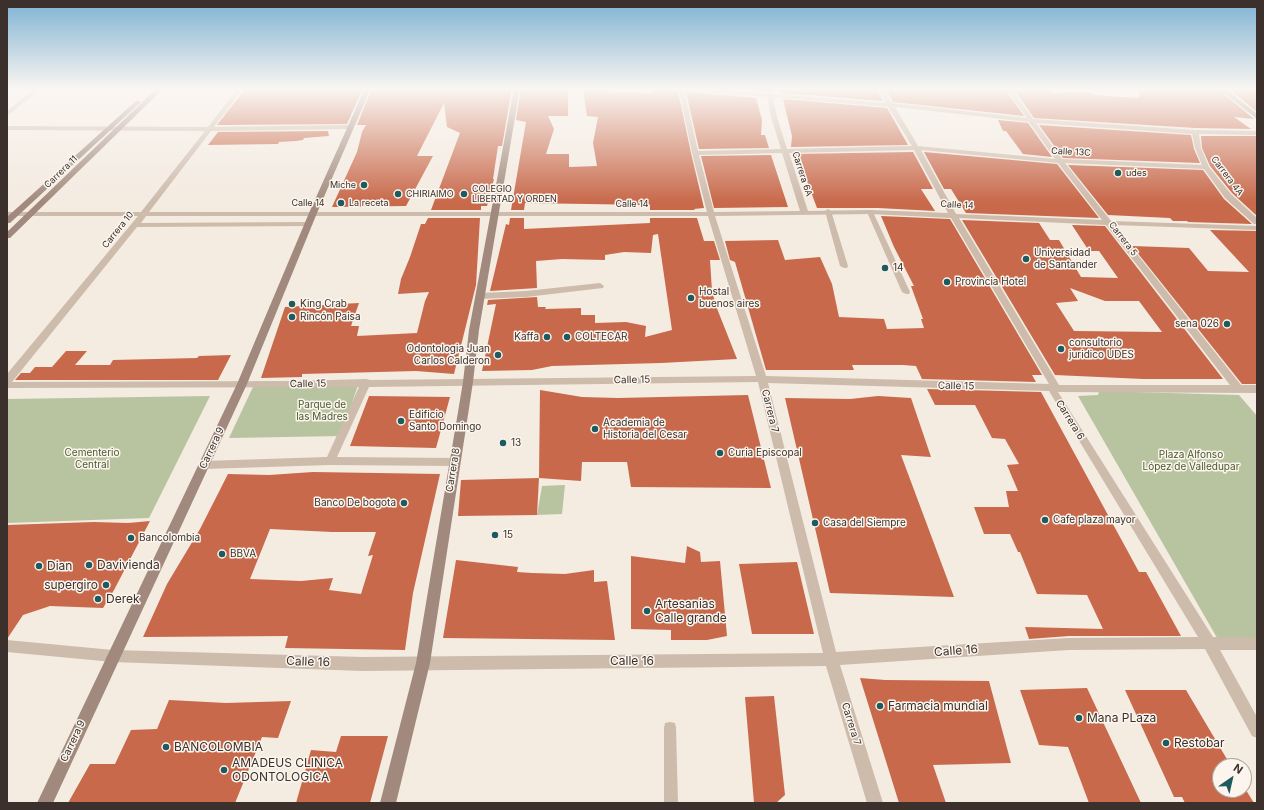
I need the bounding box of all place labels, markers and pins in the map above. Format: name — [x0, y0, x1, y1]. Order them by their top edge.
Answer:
marker: udes — [1113, 168, 1123, 178]
place label: udes — [1126, 168, 1147, 178]
place label: Miche — [330, 180, 356, 190]
marker: Miche — [359, 180, 369, 190]
place label: COLEGIO LIBERTAD Y ORDEN — [472, 184, 557, 205]
marker: CHIRIAIMO — [393, 189, 403, 199]
place label: CHIRIAIMO — [406, 189, 454, 199]
marker: COLEGIO LIBERTAD Y ORDEN — [459, 189, 469, 199]
marker: La receta — [336, 198, 346, 208]
place label: La receta — [349, 198, 389, 208]
place label: Universidad de Santander — [1034, 247, 1097, 270]
marker: Universidad de Santander — [1021, 254, 1031, 264]
place label: 14 — [893, 262, 904, 274]
marker: 14 — [880, 263, 890, 273]
place label: Provincia Hotel — [955, 276, 1026, 288]
marker: Provincia Hotel — [942, 277, 952, 287]
place label: Hostal buenos aires — [699, 286, 760, 310]
marker: Hostal buenos aires — [686, 293, 696, 303]
place label: King Crab — [300, 298, 347, 310]
marker: King Crab — [287, 299, 297, 309]
place label: Rincón Paisa — [300, 311, 361, 323]
marker: Rincón Paisa — [287, 312, 297, 322]
place label: sena 026 — [1175, 318, 1219, 330]
marker: sena 026 — [1222, 319, 1232, 329]
place label: Kaffa — [514, 331, 539, 343]
place label: COLTECAR — [575, 331, 628, 343]
marker: Kaffa — [542, 332, 552, 342]
marker: COLTECAR — [562, 332, 572, 342]
place label: consultorio juridico UDES — [1069, 337, 1134, 360]
place label: Odontologia Juan Carlos Calderon — [407, 343, 490, 366]
marker: consultorio juridico UDES — [1056, 344, 1066, 354]
marker: Odontologia Juan Carlos Calderon — [493, 350, 503, 360]
place label: Edificio Santo Domingo — [409, 409, 481, 432]
marker: Edificio Santo Domingo — [396, 416, 406, 426]
place label: Academia de Historia del Cesar — [603, 417, 687, 440]
marker: Academia de Historia del Cesar — [590, 424, 600, 434]
place label: 13 — [511, 437, 521, 449]
marker: 13 — [498, 438, 508, 448]
place label: Curia Episcopal — [728, 447, 802, 459]
marker: Curia Episcopal — [715, 448, 725, 458]
place label: Banco De bogota — [314, 497, 396, 509]
marker: Banco De bogota — [399, 498, 409, 508]
place label: Cafe plaza mayor — [1053, 514, 1135, 526]
marker: Cafe plaza mayor — [1040, 515, 1050, 525]
place label: Casa del Siempre — [823, 517, 906, 529]
marker: Casa del Siempre — [810, 518, 820, 528]
place label: 15 — [503, 529, 513, 541]
marker: 15 — [490, 530, 500, 540]
place label: Bancolombia — [139, 532, 200, 544]
marker: Bancolombia — [126, 533, 136, 543]
place label: BBVA — [230, 548, 256, 560]
marker: BBVA — [217, 549, 227, 559]
place label: Davivienda — [97, 558, 160, 572]
place label: Dian — [47, 559, 72, 573]
marker: Davivienda — [84, 560, 94, 570]
marker: Dian — [34, 561, 44, 571]
place label: supergiro — [44, 578, 98, 592]
marker: supergiro — [101, 580, 111, 590]
place label: Derek — [106, 592, 140, 606]
marker: Derek — [93, 594, 103, 604]
place label: Artesanias Calle grande — [655, 597, 727, 625]
marker: Artesanias Calle grande — [642, 606, 652, 616]
place label: Farmacia mundial — [888, 699, 988, 713]
marker: Farmacia mundial — [875, 701, 885, 711]
place label: Mana PLaza — [1087, 711, 1156, 725]
marker: Mana PLaza — [1074, 713, 1084, 723]
place label: Restobar — [1174, 736, 1225, 750]
marker: Restobar — [1161, 738, 1171, 748]
place label: BANCOLOMBIA — [174, 740, 263, 754]
marker: BANCOLOMBIA — [161, 742, 171, 752]
place label: AMADEUS CLINICA ODONTOLOGICA — [232, 756, 343, 784]
marker: AMADEUS CLINICA ODONTOLOGICA — [219, 765, 229, 775]

